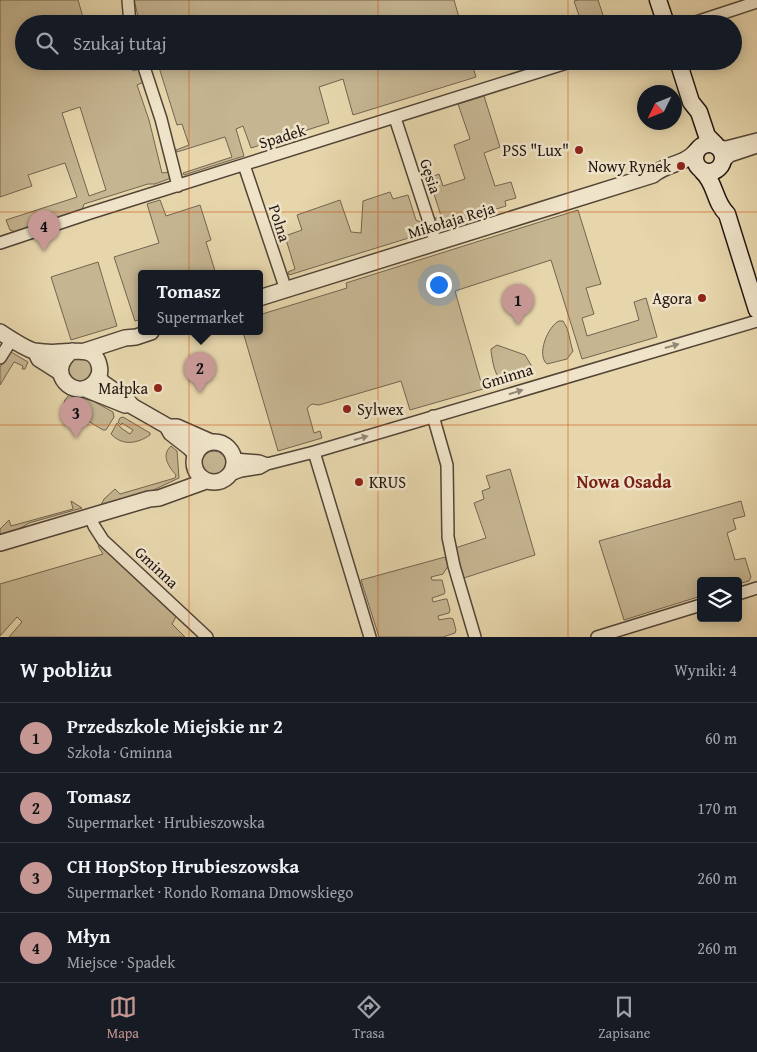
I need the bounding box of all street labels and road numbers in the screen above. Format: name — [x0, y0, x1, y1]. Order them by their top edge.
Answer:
street label: Spadek — [255, 117, 309, 155]
street label: Gęsia — [414, 155, 448, 197]
street label: Mikołaja Reja — [405, 195, 498, 245]
street label: Polna — [263, 201, 297, 245]
street label: Gminna — [478, 357, 536, 395]
street label: Gminna — [130, 540, 185, 594]

